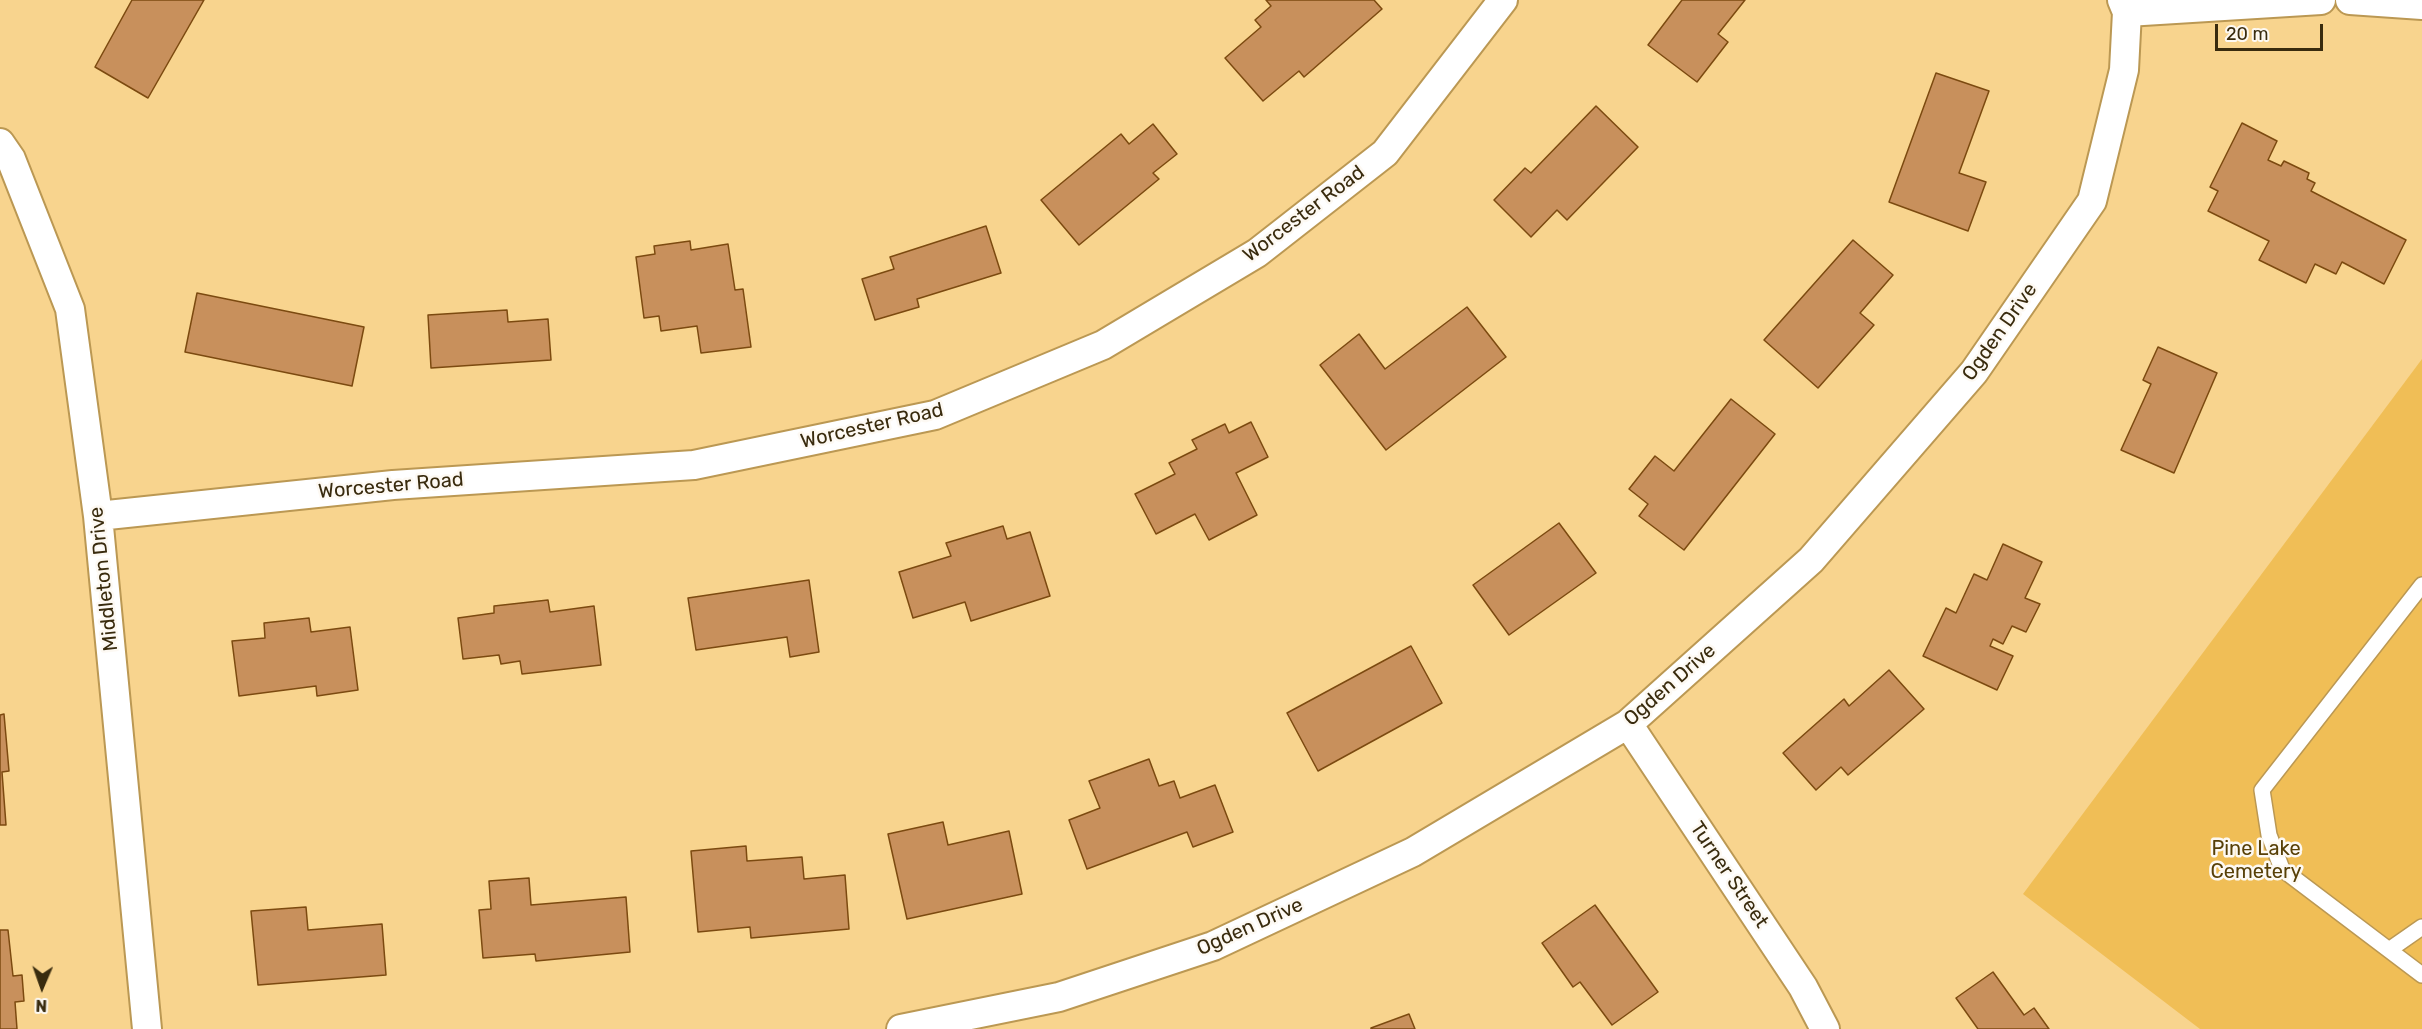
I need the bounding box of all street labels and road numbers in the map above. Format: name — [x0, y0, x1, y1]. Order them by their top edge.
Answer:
street label: Worcester Road — [1239, 161, 1369, 267]
street label: Ogden Drive — [1958, 279, 2042, 385]
street label: Worcester Road — [798, 398, 946, 454]
street label: Worcester Road — [317, 468, 465, 504]
street label: Middleton Drive — [84, 506, 124, 652]
street label: Ogden Drive — [1619, 639, 1721, 731]
street label: Turner Street — [1685, 817, 1773, 933]
street label: Ogden Drive — [1193, 893, 1307, 961]

